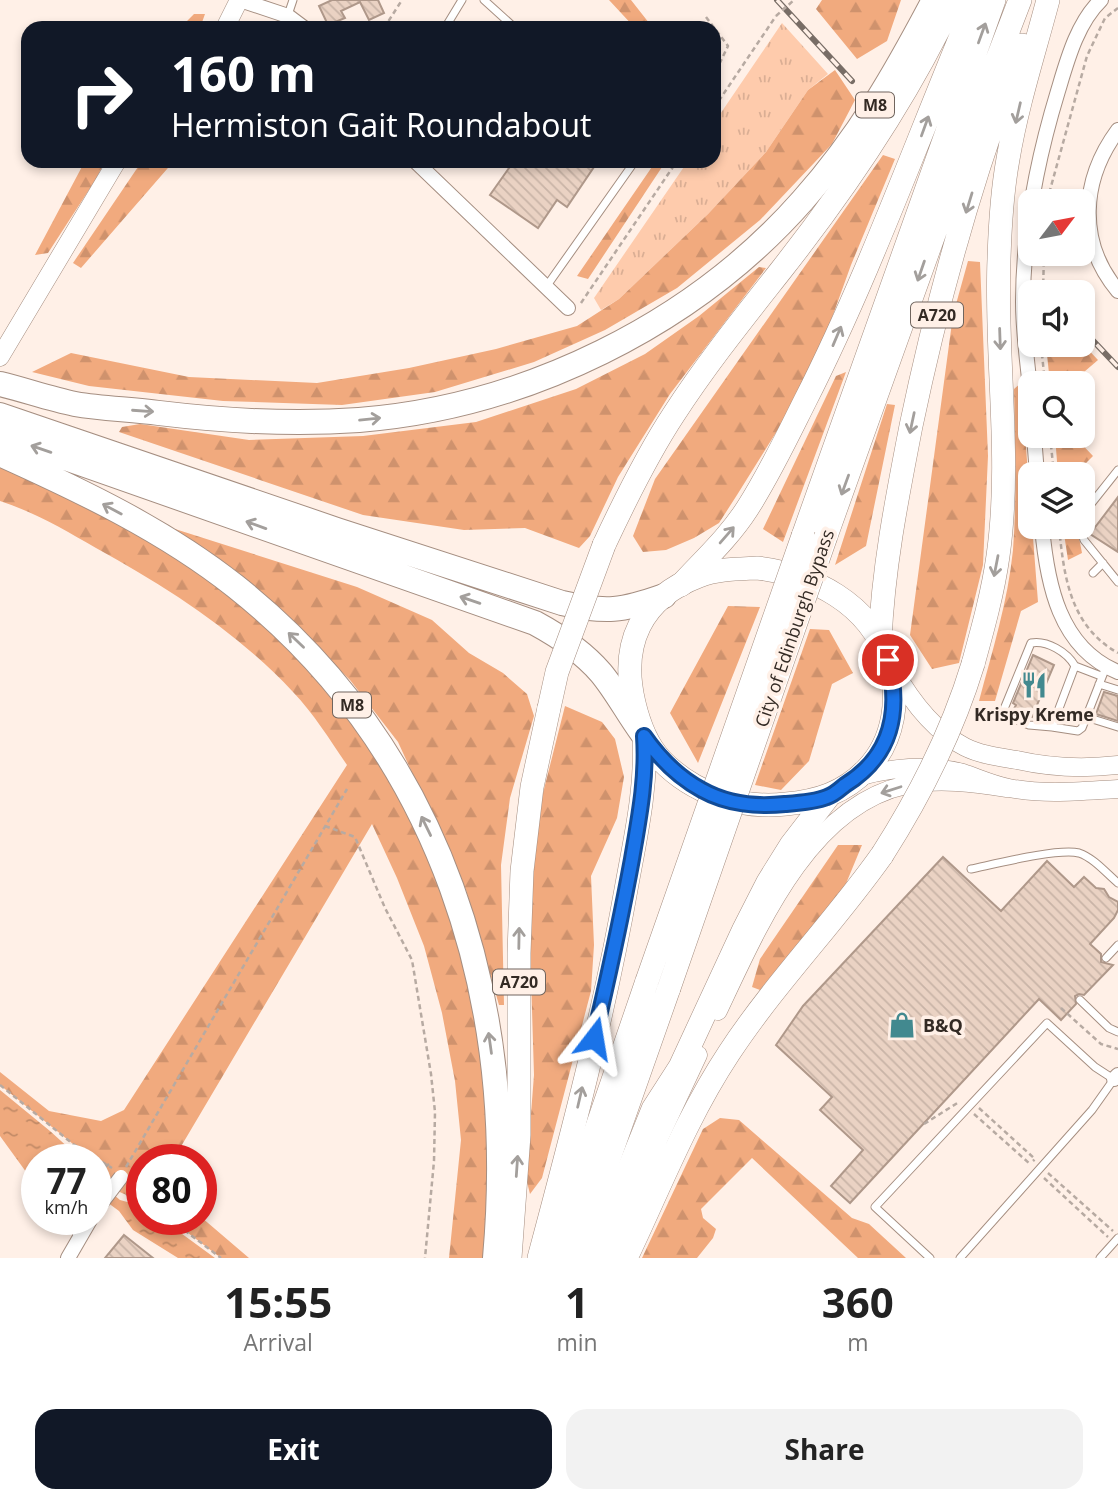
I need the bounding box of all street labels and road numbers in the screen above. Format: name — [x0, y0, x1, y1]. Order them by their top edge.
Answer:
road number: M8 — [856, 92, 894, 118]
road number: A720 — [911, 302, 963, 328]
street label: City of Edinburgh Bypass — [749, 526, 839, 730]
road number: M8 — [333, 692, 371, 718]
road number: A720 — [493, 970, 545, 994]

